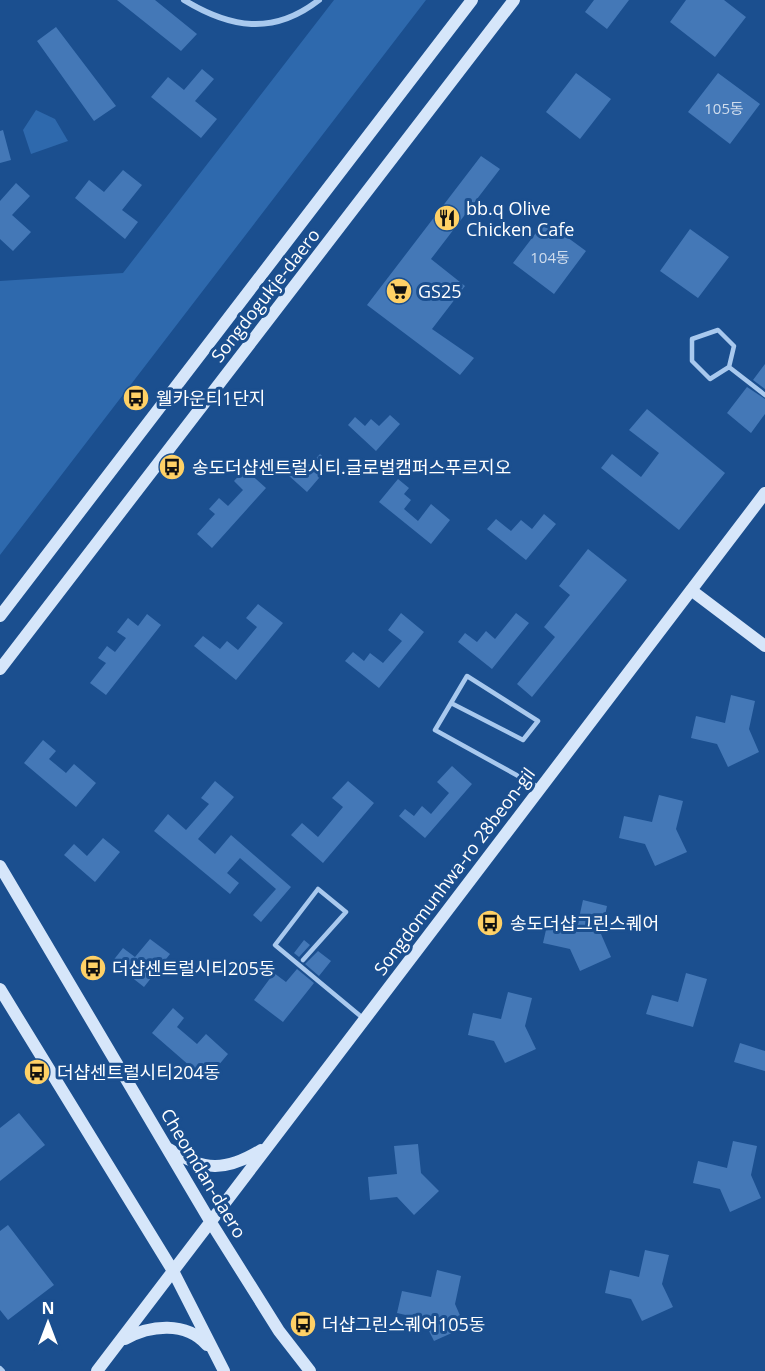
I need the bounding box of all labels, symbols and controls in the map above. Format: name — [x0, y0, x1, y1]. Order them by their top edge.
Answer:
house number: 105동 — [704, 98, 744, 118]
place label: bb.q Olive Chicken Cafe — [466, 196, 574, 241]
restaurant icon: bb.q Olive Chicken Cafe — [432, 203, 462, 233]
street label: Songdogukje-daero — [205, 223, 325, 367]
house number: 104동 — [530, 247, 570, 267]
supermarket icon: GS25 — [384, 276, 414, 306]
place label: GS25 — [418, 279, 462, 303]
bus stop icon: 웰카운티1단지 — [121, 383, 151, 413]
place label: 웰카운티1단지 — [156, 386, 266, 410]
bus stop icon: 송도더샵센트럴시티.글로벌캠퍼스푸르지오 — [157, 452, 187, 482]
place label: 송도더샵센트럴시티.글로벌캠퍼스푸르지오 — [192, 455, 511, 479]
street label: Songdomunhwa-ro 28beon-gil — [368, 762, 540, 980]
bus stop icon: 송도더샵그린스퀘어 — [475, 908, 505, 938]
place label: 송도더샵그린스퀘어 — [510, 911, 659, 935]
bus stop icon: 더샵센트럴시티205동 — [78, 953, 108, 983]
place label: 더샵센트럴시티205동 — [112, 956, 275, 980]
bus stop icon: 더샵센트럴시티204동 — [22, 1057, 52, 1087]
place label: 더샵센트럴시티204동 — [57, 1060, 220, 1084]
street label: Cheomdan-daero — [156, 1104, 252, 1242]
north arrow — [18, 1293, 78, 1353]
text: N — [41, 1297, 55, 1319]
bus stop icon: 더샵그린스퀘어105동 — [288, 1309, 318, 1339]
place label: 더샵그린스퀘어105동 — [322, 1312, 485, 1336]

